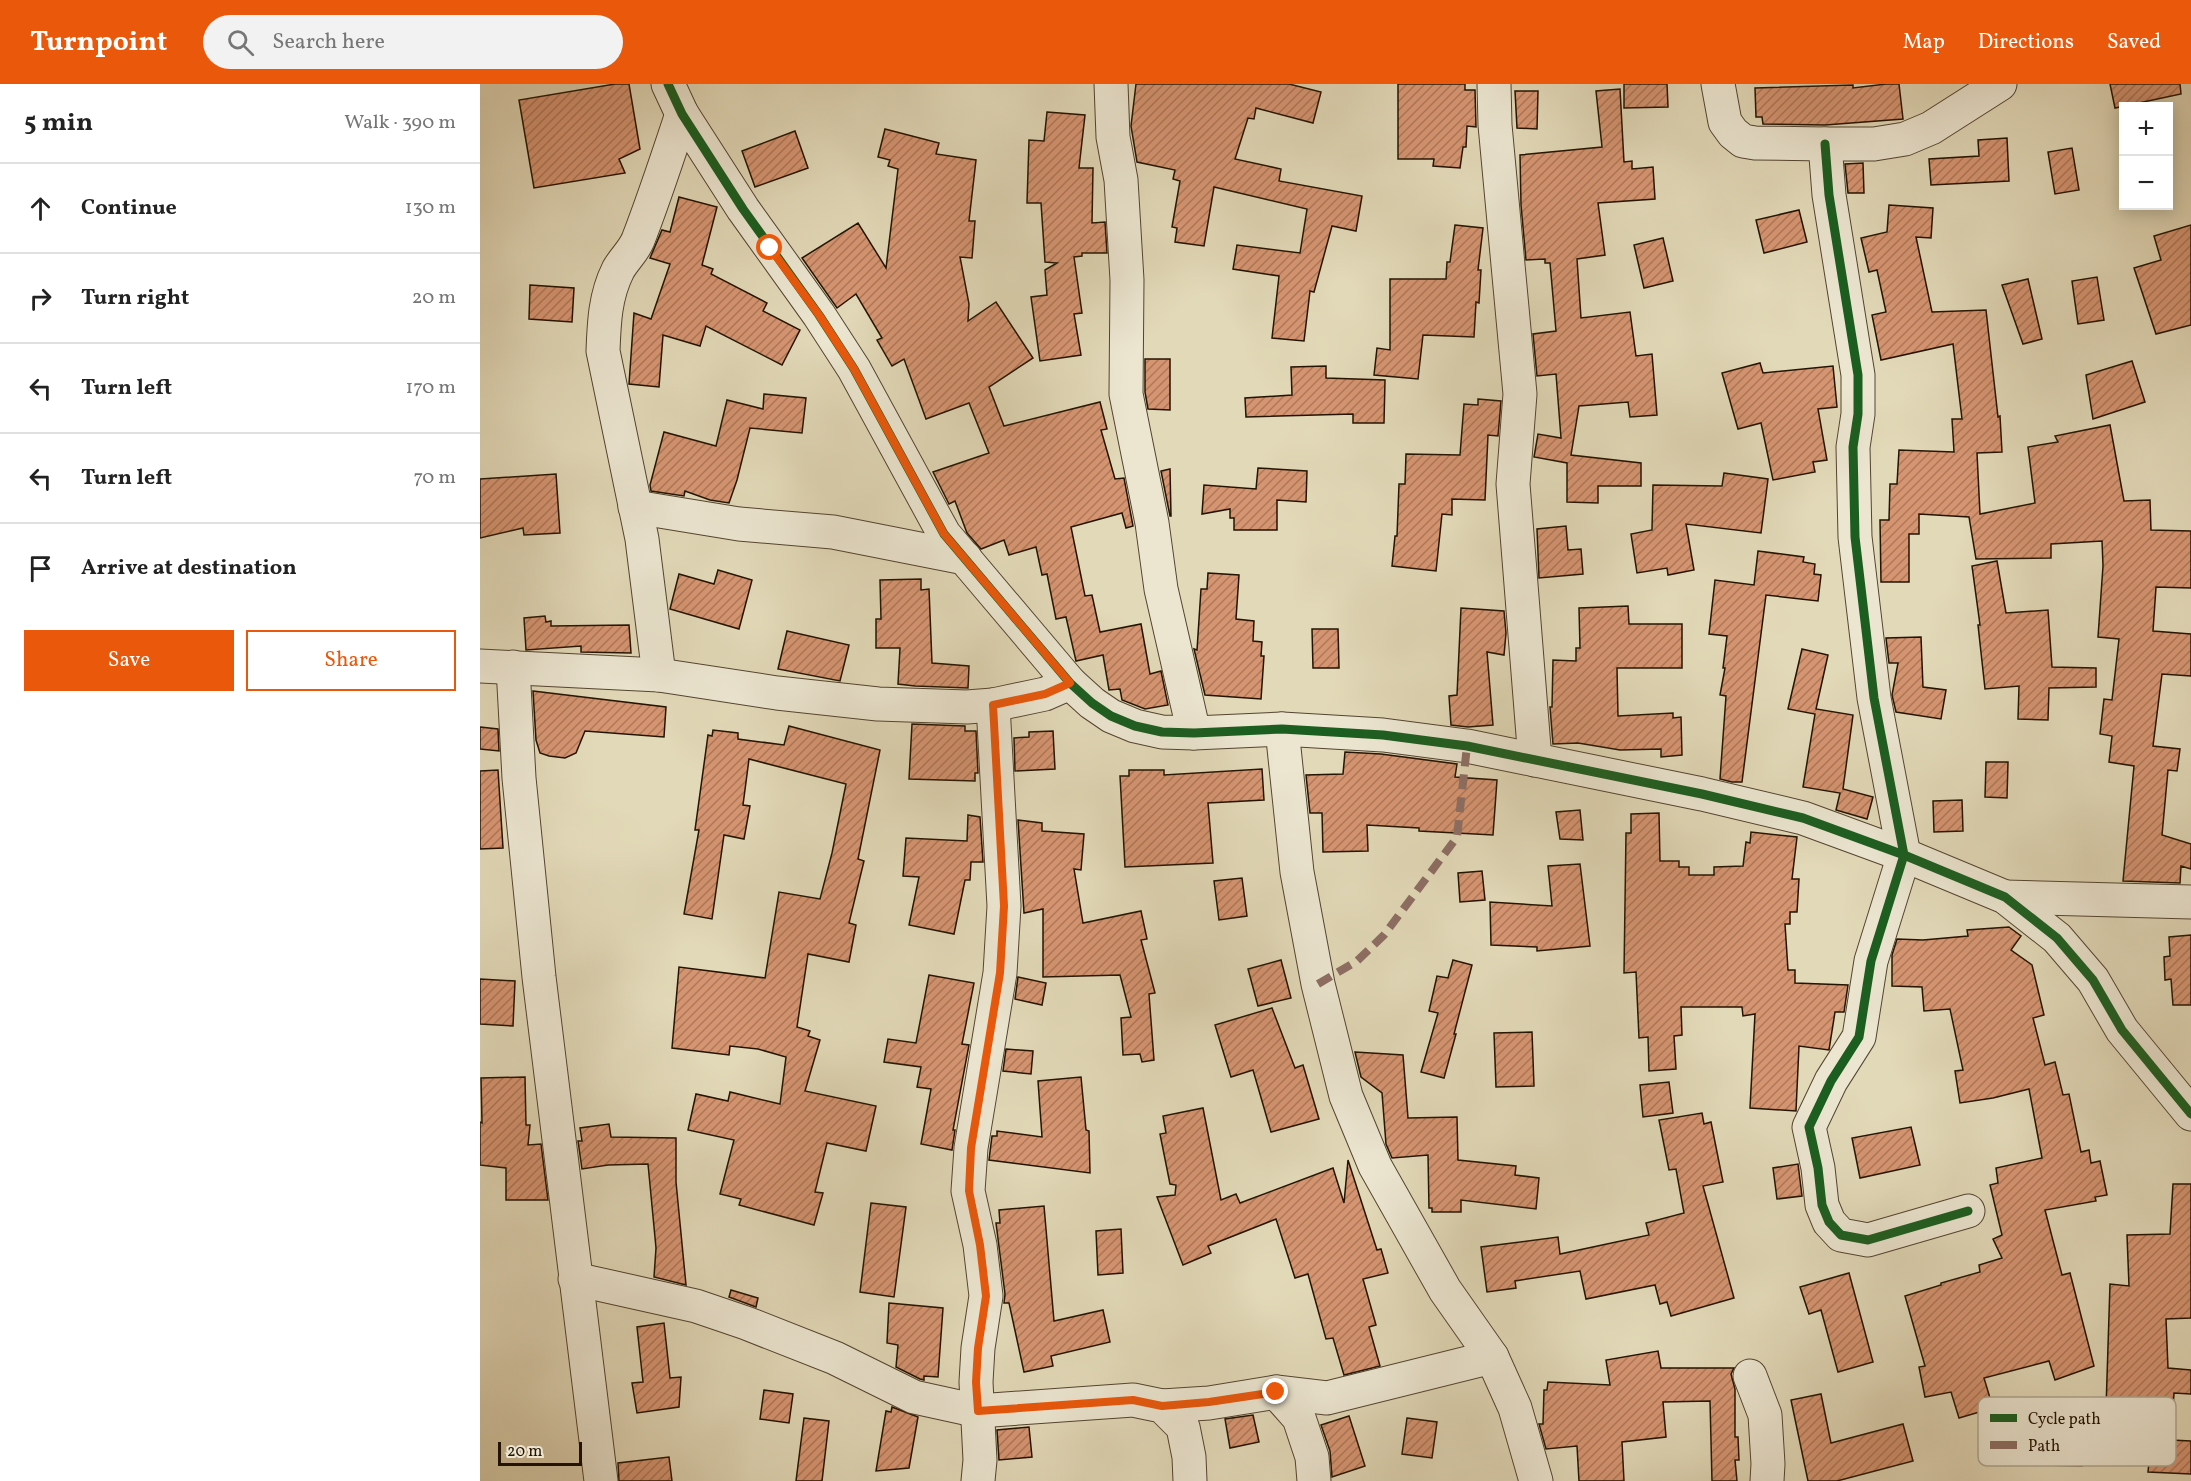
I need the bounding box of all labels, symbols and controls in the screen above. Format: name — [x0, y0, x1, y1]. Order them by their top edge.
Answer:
search box — [203, 15, 623, 69]
text: Turnpoint — [30, 23, 167, 62]
icon: search — [224, 26, 257, 59]
text: Search here — [272, 27, 385, 58]
text: Map — [1903, 28, 1945, 57]
text: Directions — [1978, 28, 2074, 57]
text: Saved — [2107, 28, 2161, 57]
map controls — [2119, 102, 2173, 210]
button: + — [2119, 102, 2173, 156]
text: 5 min — [24, 105, 93, 141]
text: Walk · 390 m — [344, 109, 456, 137]
button: − — [2119, 156, 2173, 210]
icon: ahead — [24, 192, 57, 225]
text: Continue — [81, 193, 177, 224]
text: 130 m — [405, 194, 456, 222]
route start — [756, 234, 782, 260]
icon: right — [24, 282, 57, 315]
text: Turn right — [81, 283, 189, 314]
text: 20 m — [412, 284, 456, 312]
icon: left — [24, 372, 57, 405]
text: Turn left — [81, 373, 172, 404]
text: 170 m — [406, 374, 456, 402]
icon: left — [24, 462, 57, 495]
text: Turn left — [81, 463, 172, 494]
text: 70 m — [413, 464, 456, 492]
icon: arrive — [24, 552, 57, 585]
text: Arrive at destination — [81, 553, 297, 584]
button: Save — [24, 630, 234, 691]
button: Share — [246, 630, 456, 691]
route end — [1262, 1378, 1288, 1404]
legend — [1978, 1397, 2176, 1466]
text: Cycle path — [2028, 1409, 2101, 1431]
text: Path — [2028, 1436, 2060, 1458]
scale bar — [498, 1439, 582, 1466]
text: 20 m — [507, 1441, 542, 1463]

